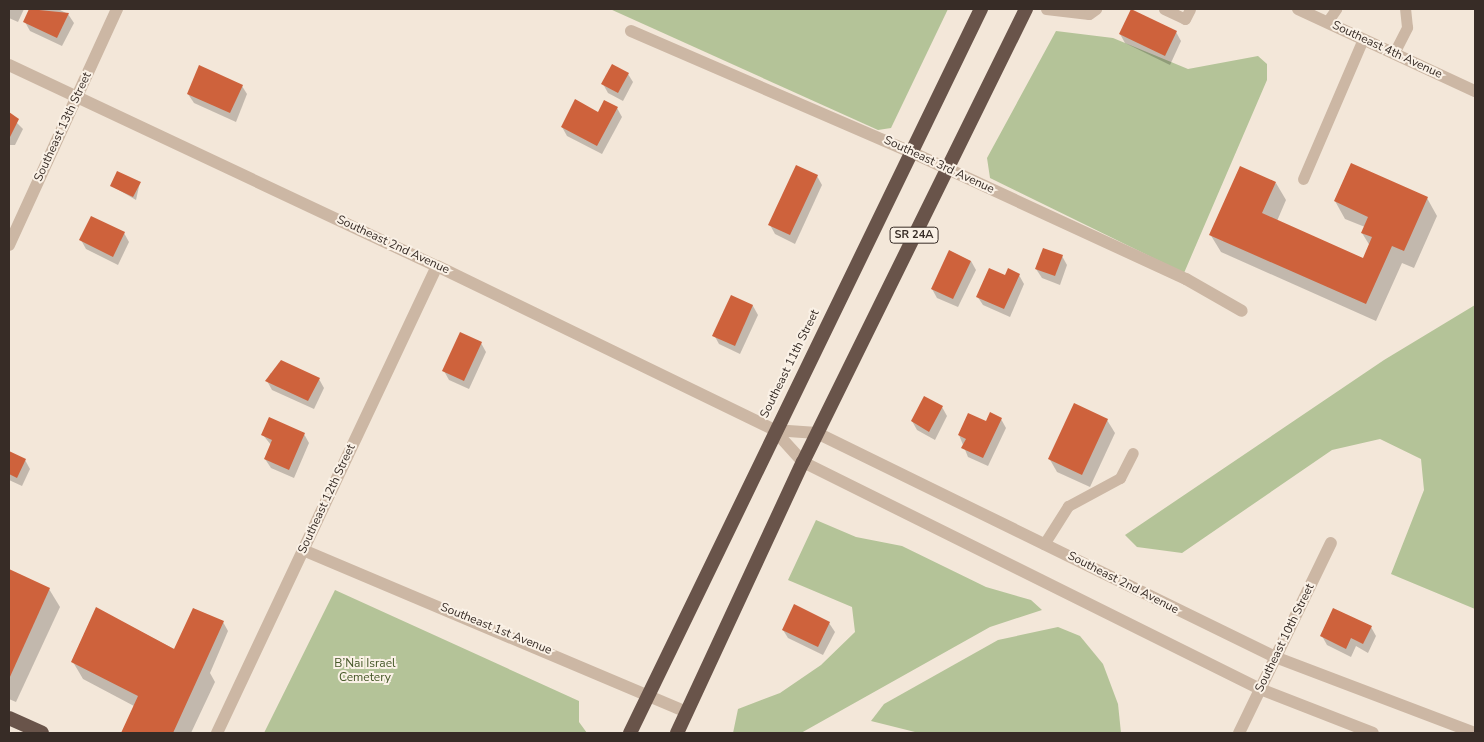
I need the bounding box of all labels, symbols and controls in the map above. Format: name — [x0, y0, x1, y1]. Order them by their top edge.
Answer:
street label: Southeast 4th Avenue — [1330, 18, 1444, 82]
street label: Southeast 13th Street — [31, 70, 95, 184]
street label: Southeast 3rd Avenue — [882, 133, 996, 197]
street label: Southeast 2nd Avenue — [334, 213, 452, 277]
road number: SR 24A — [889, 226, 939, 244]
street label: Southeast 11th Street — [757, 307, 823, 421]
street label: Southeast 12th Street — [295, 442, 359, 556]
street label: Southeast 2nd Avenue — [1065, 549, 1181, 617]
street label: Southeast 10th Street — [1252, 581, 1318, 695]
street label: Southeast 1st Avenue — [438, 600, 554, 658]
park label: B’Nai Israel Cemetery — [334, 657, 396, 685]

